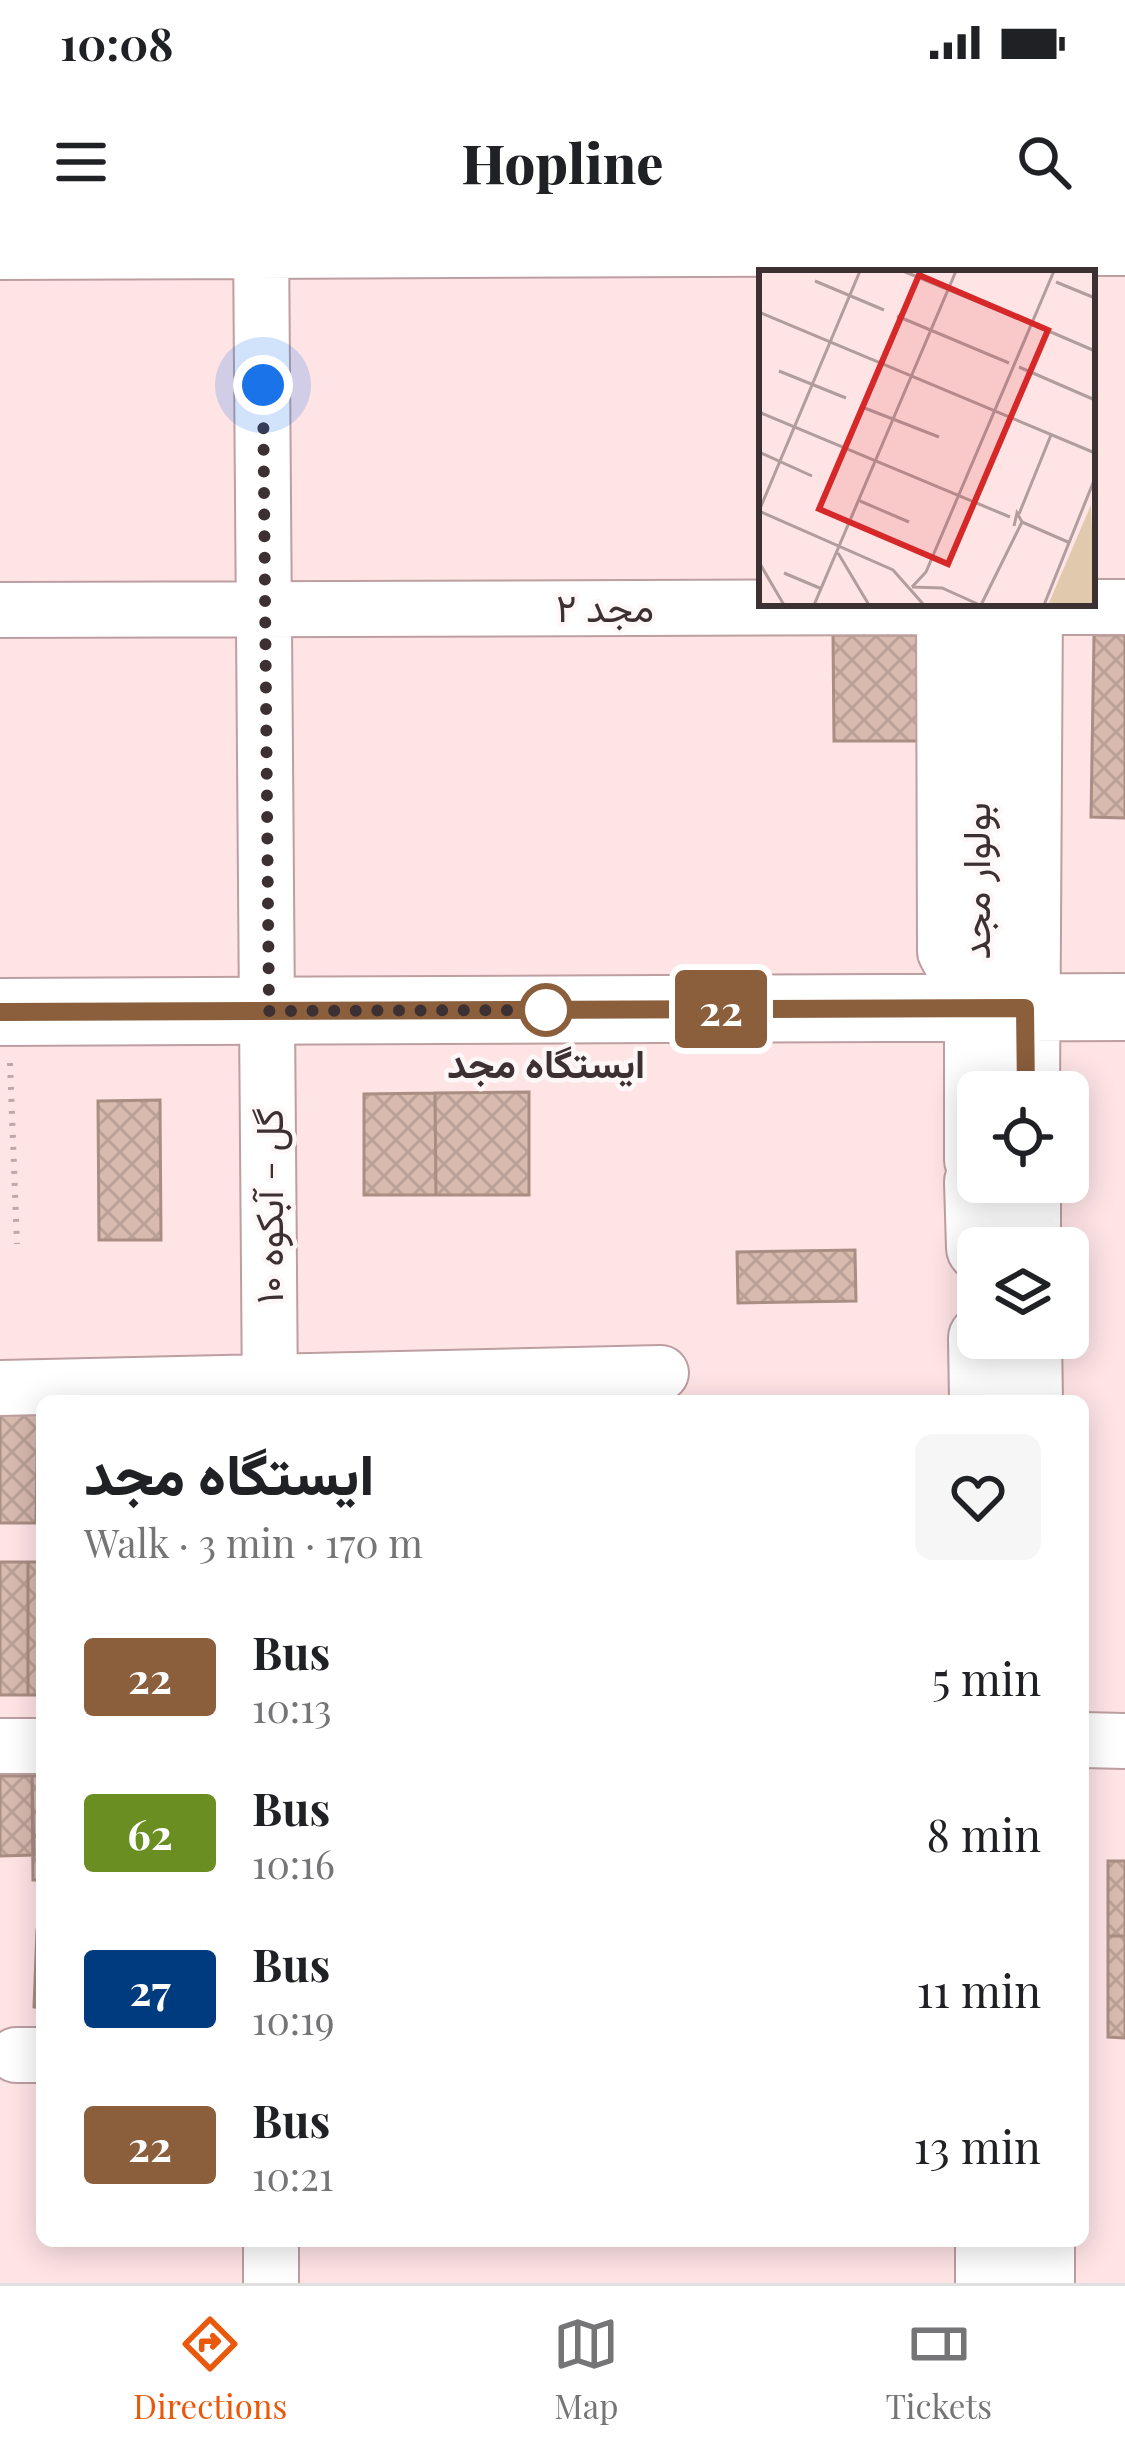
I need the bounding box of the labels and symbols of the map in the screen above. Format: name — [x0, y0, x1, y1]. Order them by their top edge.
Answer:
inset map — [759, 270, 1095, 606]
your location — [233, 355, 293, 415]
street label: مجد ۲ — [556, 580, 654, 632]
street label: بولوار مجد — [948, 802, 1001, 960]
line badge: 22 — [667, 970, 775, 1048]
marker: ایستگاه مجد — [521, 985, 571, 1035]
place label: ایستگاه مجد — [447, 1036, 645, 1088]
street label: گل - آبکوه ۱۰ — [241, 1108, 294, 1304]

